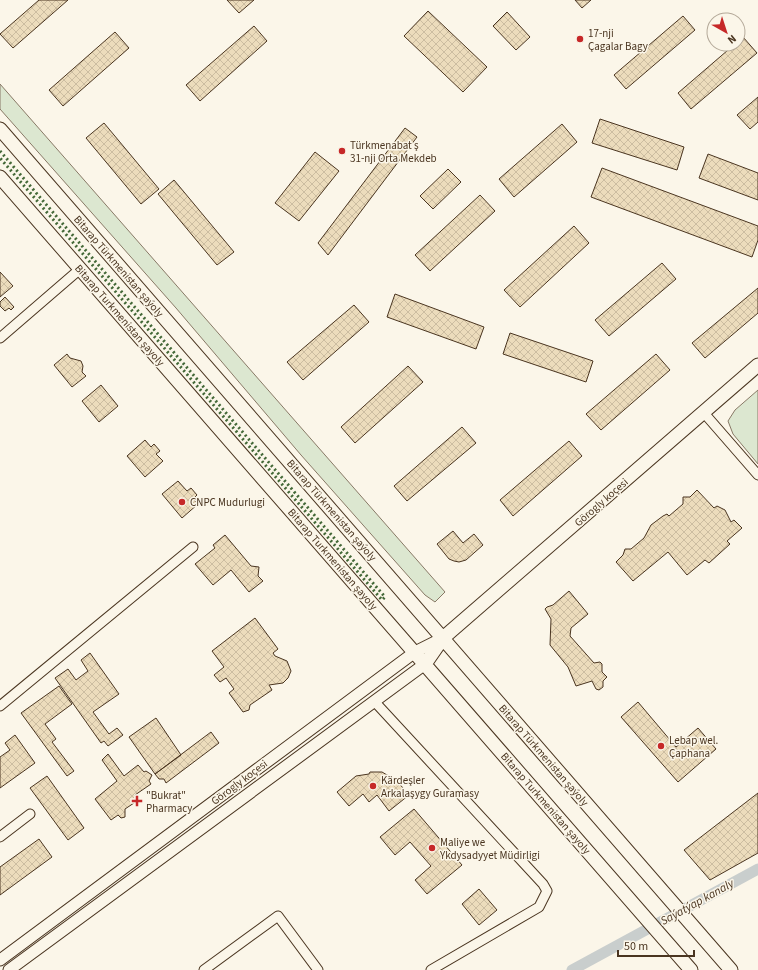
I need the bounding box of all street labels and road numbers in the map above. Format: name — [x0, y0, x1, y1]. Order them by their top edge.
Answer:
street label: Bitarap Türkmenistan şaýoly — [70, 212, 167, 320]
street label: Bitarap Turkmenistan şayoly — [71, 261, 168, 369]
street label: Bitarap Türkmenistan şaýoly — [283, 456, 380, 564]
street label: Görogly koçesi — [571, 475, 631, 530]
street label: Bitarap Turkmenistan şayoly — [284, 505, 381, 613]
street label: Bitarap Türkmenistan şaýoly — [495, 701, 592, 809]
street label: Bitarap Turkmenistan şayoly — [497, 749, 594, 857]
street label: Görogly koçesi — [208, 756, 271, 809]

